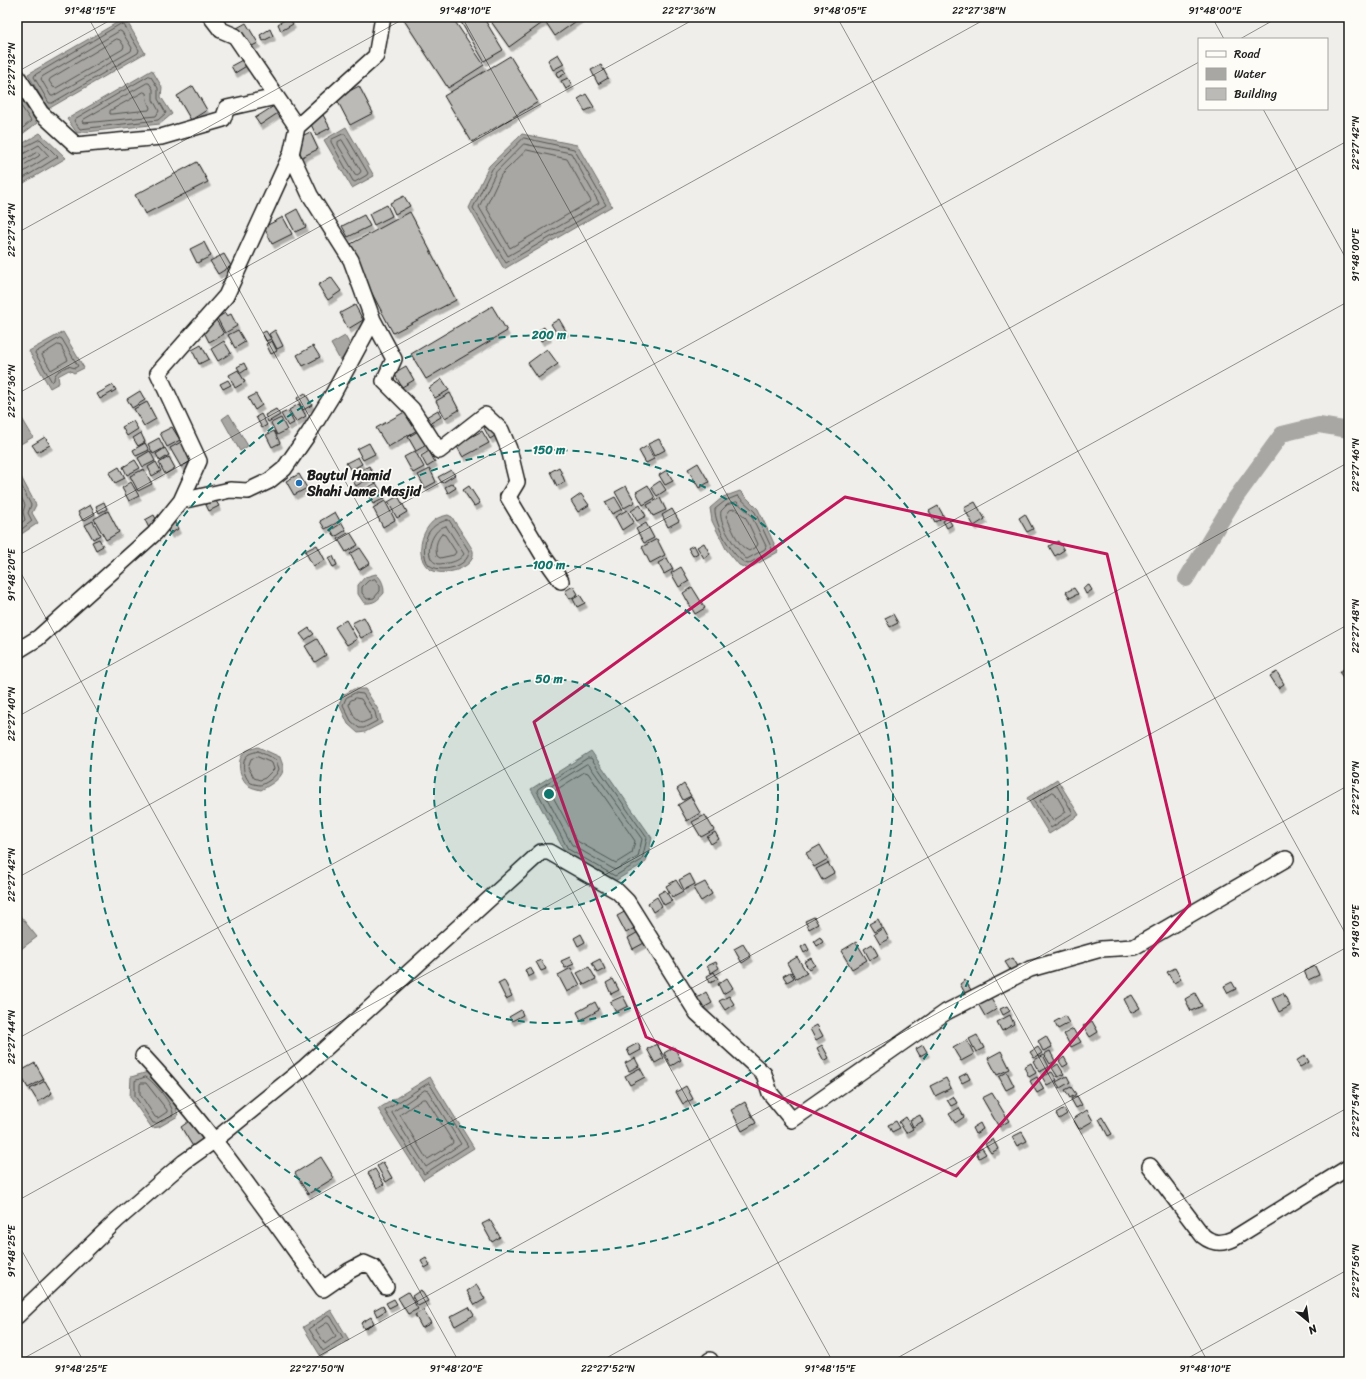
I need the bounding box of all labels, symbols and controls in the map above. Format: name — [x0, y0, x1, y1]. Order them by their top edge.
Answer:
text: 91°48'15"E — [65, 2, 117, 20]
text: 91°48'10"E — [439, 2, 492, 20]
text: 22°27'36"N — [662, 2, 716, 20]
text: 91°48'05"E — [814, 2, 868, 20]
text: 22°27'38"N — [952, 2, 1006, 20]
text: 91°48'00"E — [1188, 2, 1243, 20]
legend — [1198, 38, 1328, 110]
text: 22°27'32"N — [3, 42, 21, 96]
text: Road — [1234, 43, 1261, 65]
text: Water — [1234, 63, 1267, 85]
text: Building — [1234, 83, 1277, 105]
text: 22°27'42"N — [1347, 116, 1365, 170]
text: 22°27'34"N — [3, 203, 21, 257]
text: 91°48'00"E — [1347, 227, 1365, 282]
text: 200 m — [531, 324, 567, 346]
text: 22°27'36"N — [3, 364, 21, 418]
text: 22°27'46"N — [1347, 438, 1365, 492]
text: 150 m — [533, 439, 566, 461]
place label: Baytul Hamid Shahi Jame Masjid — [306, 463, 422, 504]
marker: Baytul Hamid Shahi Jame Masjid — [294, 478, 304, 488]
text: 91°48'20"E — [3, 547, 21, 601]
text: 100 m — [533, 554, 566, 576]
text: 22°27'48"N — [1347, 599, 1365, 653]
text: 50 m — [535, 668, 563, 690]
text: 22°27'40"N — [3, 687, 21, 741]
text: 22°27'50"N — [1347, 761, 1365, 815]
centre of rings — [542, 787, 556, 801]
text: 22°27'42"N — [3, 848, 21, 902]
text: 91°48'05"E — [1347, 903, 1365, 957]
text: 22°27'44"N — [3, 1010, 21, 1064]
text: 22°27'54"N — [1347, 1083, 1365, 1137]
text: 91°48'25"E — [3, 1223, 21, 1277]
text: 22°27'56"N — [1347, 1244, 1365, 1298]
north arrow — [1288, 1301, 1328, 1341]
text: N — [1304, 1319, 1321, 1340]
text: 91°48'25"E — [55, 1360, 109, 1378]
text: 22°27'50"N — [290, 1360, 344, 1378]
text: 91°48'20"E — [430, 1360, 484, 1378]
text: 22°27'52"N — [581, 1360, 635, 1378]
text: 91°48'15"E — [805, 1360, 857, 1378]
text: 91°48'10"E — [1179, 1360, 1232, 1378]

